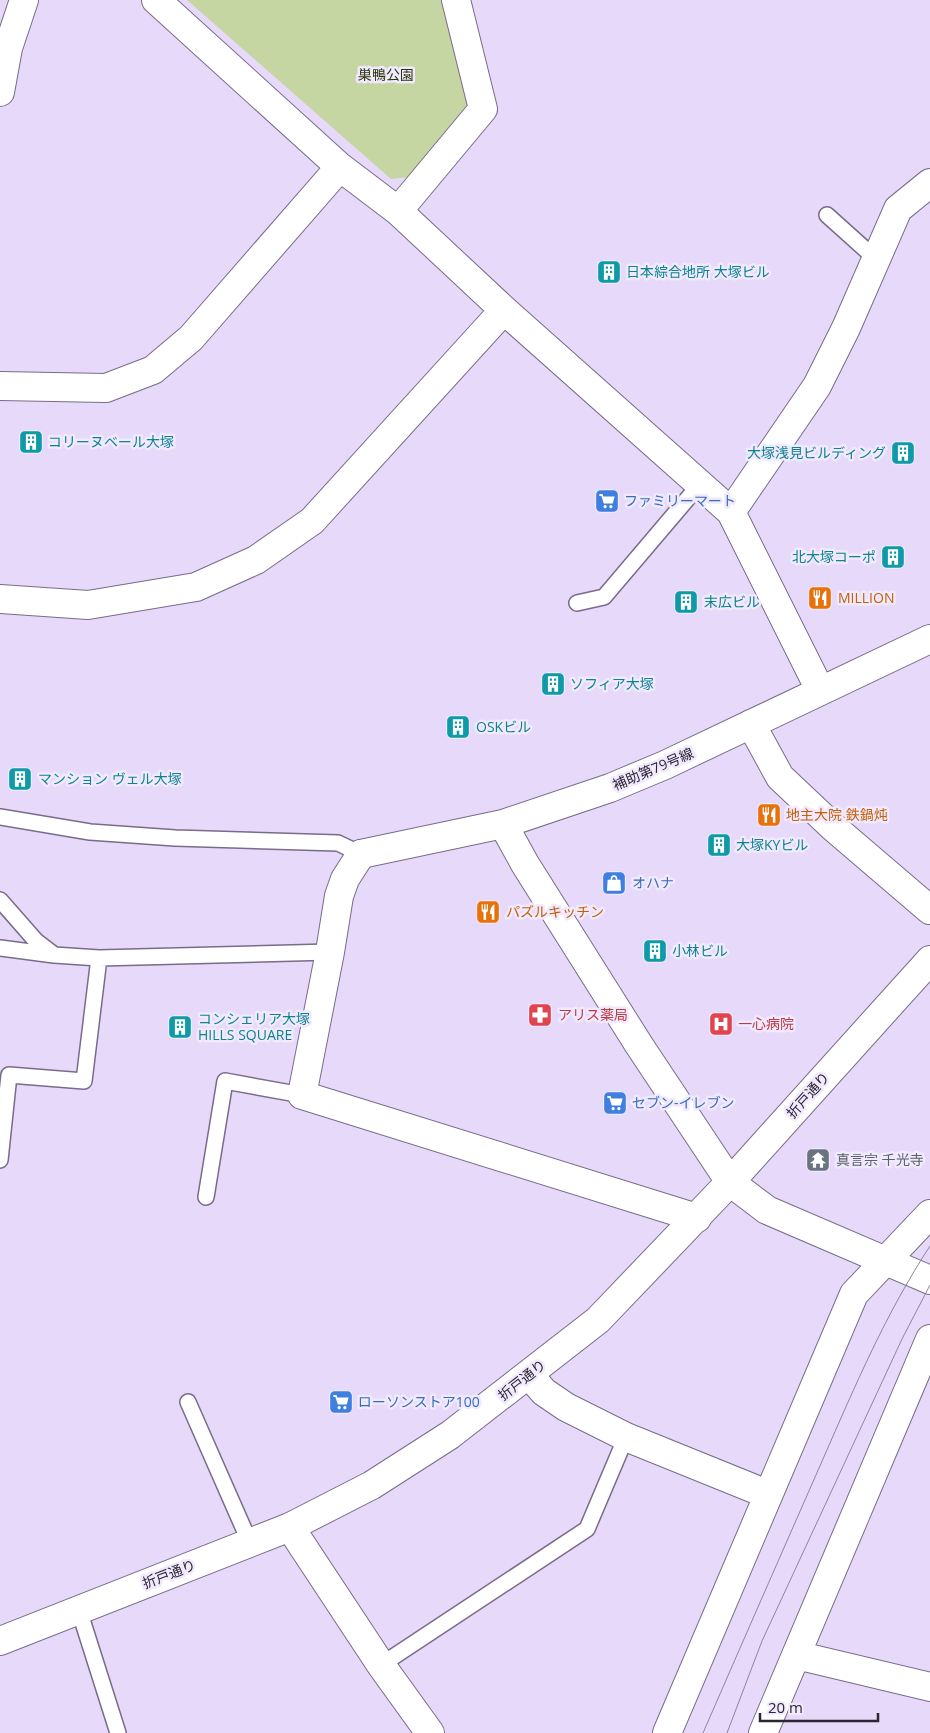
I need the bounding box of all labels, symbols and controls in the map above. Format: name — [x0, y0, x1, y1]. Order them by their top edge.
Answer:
park label: 巣鴨公園 — [358, 65, 414, 84]
building icon: 日本綜合地所 大塚ビル — [596, 259, 622, 285]
place label: 日本綜合地所 大塚ビル — [626, 262, 770, 281]
building icon: コリーヌベール大塚 — [18, 429, 44, 455]
place label: コリーヌベール大塚 — [48, 432, 174, 451]
building icon: 大塚浅見ビルディング — [890, 440, 916, 466]
place label: 大塚浅見ビルディング — [747, 443, 886, 462]
supermarket icon: ファミリーマート — [594, 488, 620, 514]
place label: ファミリーマート — [624, 491, 736, 510]
building icon: 北大塚コーポ — [880, 544, 906, 570]
place label: 北大塚コーポ — [792, 547, 876, 566]
restaurant icon: MILLION — [807, 585, 833, 611]
place label: MILLION — [838, 588, 894, 607]
building icon: 末広ビル — [673, 589, 699, 615]
place label: 末広ビル — [704, 592, 760, 611]
building icon: ソフィア大塚 — [540, 671, 566, 697]
place label: ソフィア大塚 — [570, 674, 654, 693]
building icon: OSKビル — [445, 714, 471, 740]
place label: OSKビル — [476, 717, 531, 736]
street label: 補助第79号線 — [610, 743, 696, 794]
building icon: マンション ヴェル大塚 — [7, 766, 33, 792]
place label: マンション ヴェル大塚 — [38, 769, 182, 788]
restaurant icon: 地主大院 鉄鍋炖 — [756, 802, 782, 828]
place label: 地主大院 鉄鍋炖 — [786, 805, 888, 824]
building icon: 大塚KYビル — [706, 832, 732, 858]
place label: 大塚KYビル — [736, 835, 808, 854]
shop icon: オハナ — [601, 870, 627, 896]
place label: オハナ — [632, 873, 674, 892]
restaurant icon: パズルキッチン — [475, 899, 501, 925]
place label: パズルキッチン — [506, 902, 604, 921]
building icon: 小林ビル — [642, 938, 668, 964]
place label: 小林ビル — [672, 941, 728, 960]
pharmacy icon: アリス薬局 — [527, 1002, 553, 1028]
place label: アリス薬局 — [558, 1005, 628, 1024]
place label: コンシェリア大塚 HILLS SQUARE — [198, 1009, 310, 1044]
hospital icon: 一心病院 — [708, 1011, 734, 1037]
building icon: コンシェリア大塚 HILLS SQUARE — [167, 1014, 193, 1040]
place label: 一心病院 — [738, 1014, 794, 1033]
street label: 折戸通り — [782, 1068, 833, 1122]
supermarket icon: セブン-イレブン — [602, 1090, 628, 1116]
place label: セブン-イレブン — [632, 1093, 735, 1112]
temple icon: 真言宗 千光寺 — [805, 1147, 831, 1173]
place label: 真言宗 千光寺 — [836, 1150, 924, 1169]
street label: 折戸通り — [494, 1355, 550, 1404]
supermarket icon: ローソンストア100 — [328, 1389, 354, 1415]
place label: ローソンストア100 — [358, 1392, 480, 1411]
street label: 折戸通り — [139, 1555, 198, 1592]
scale bar — [760, 1690, 878, 1722]
text: 20 m — [768, 1697, 803, 1717]

